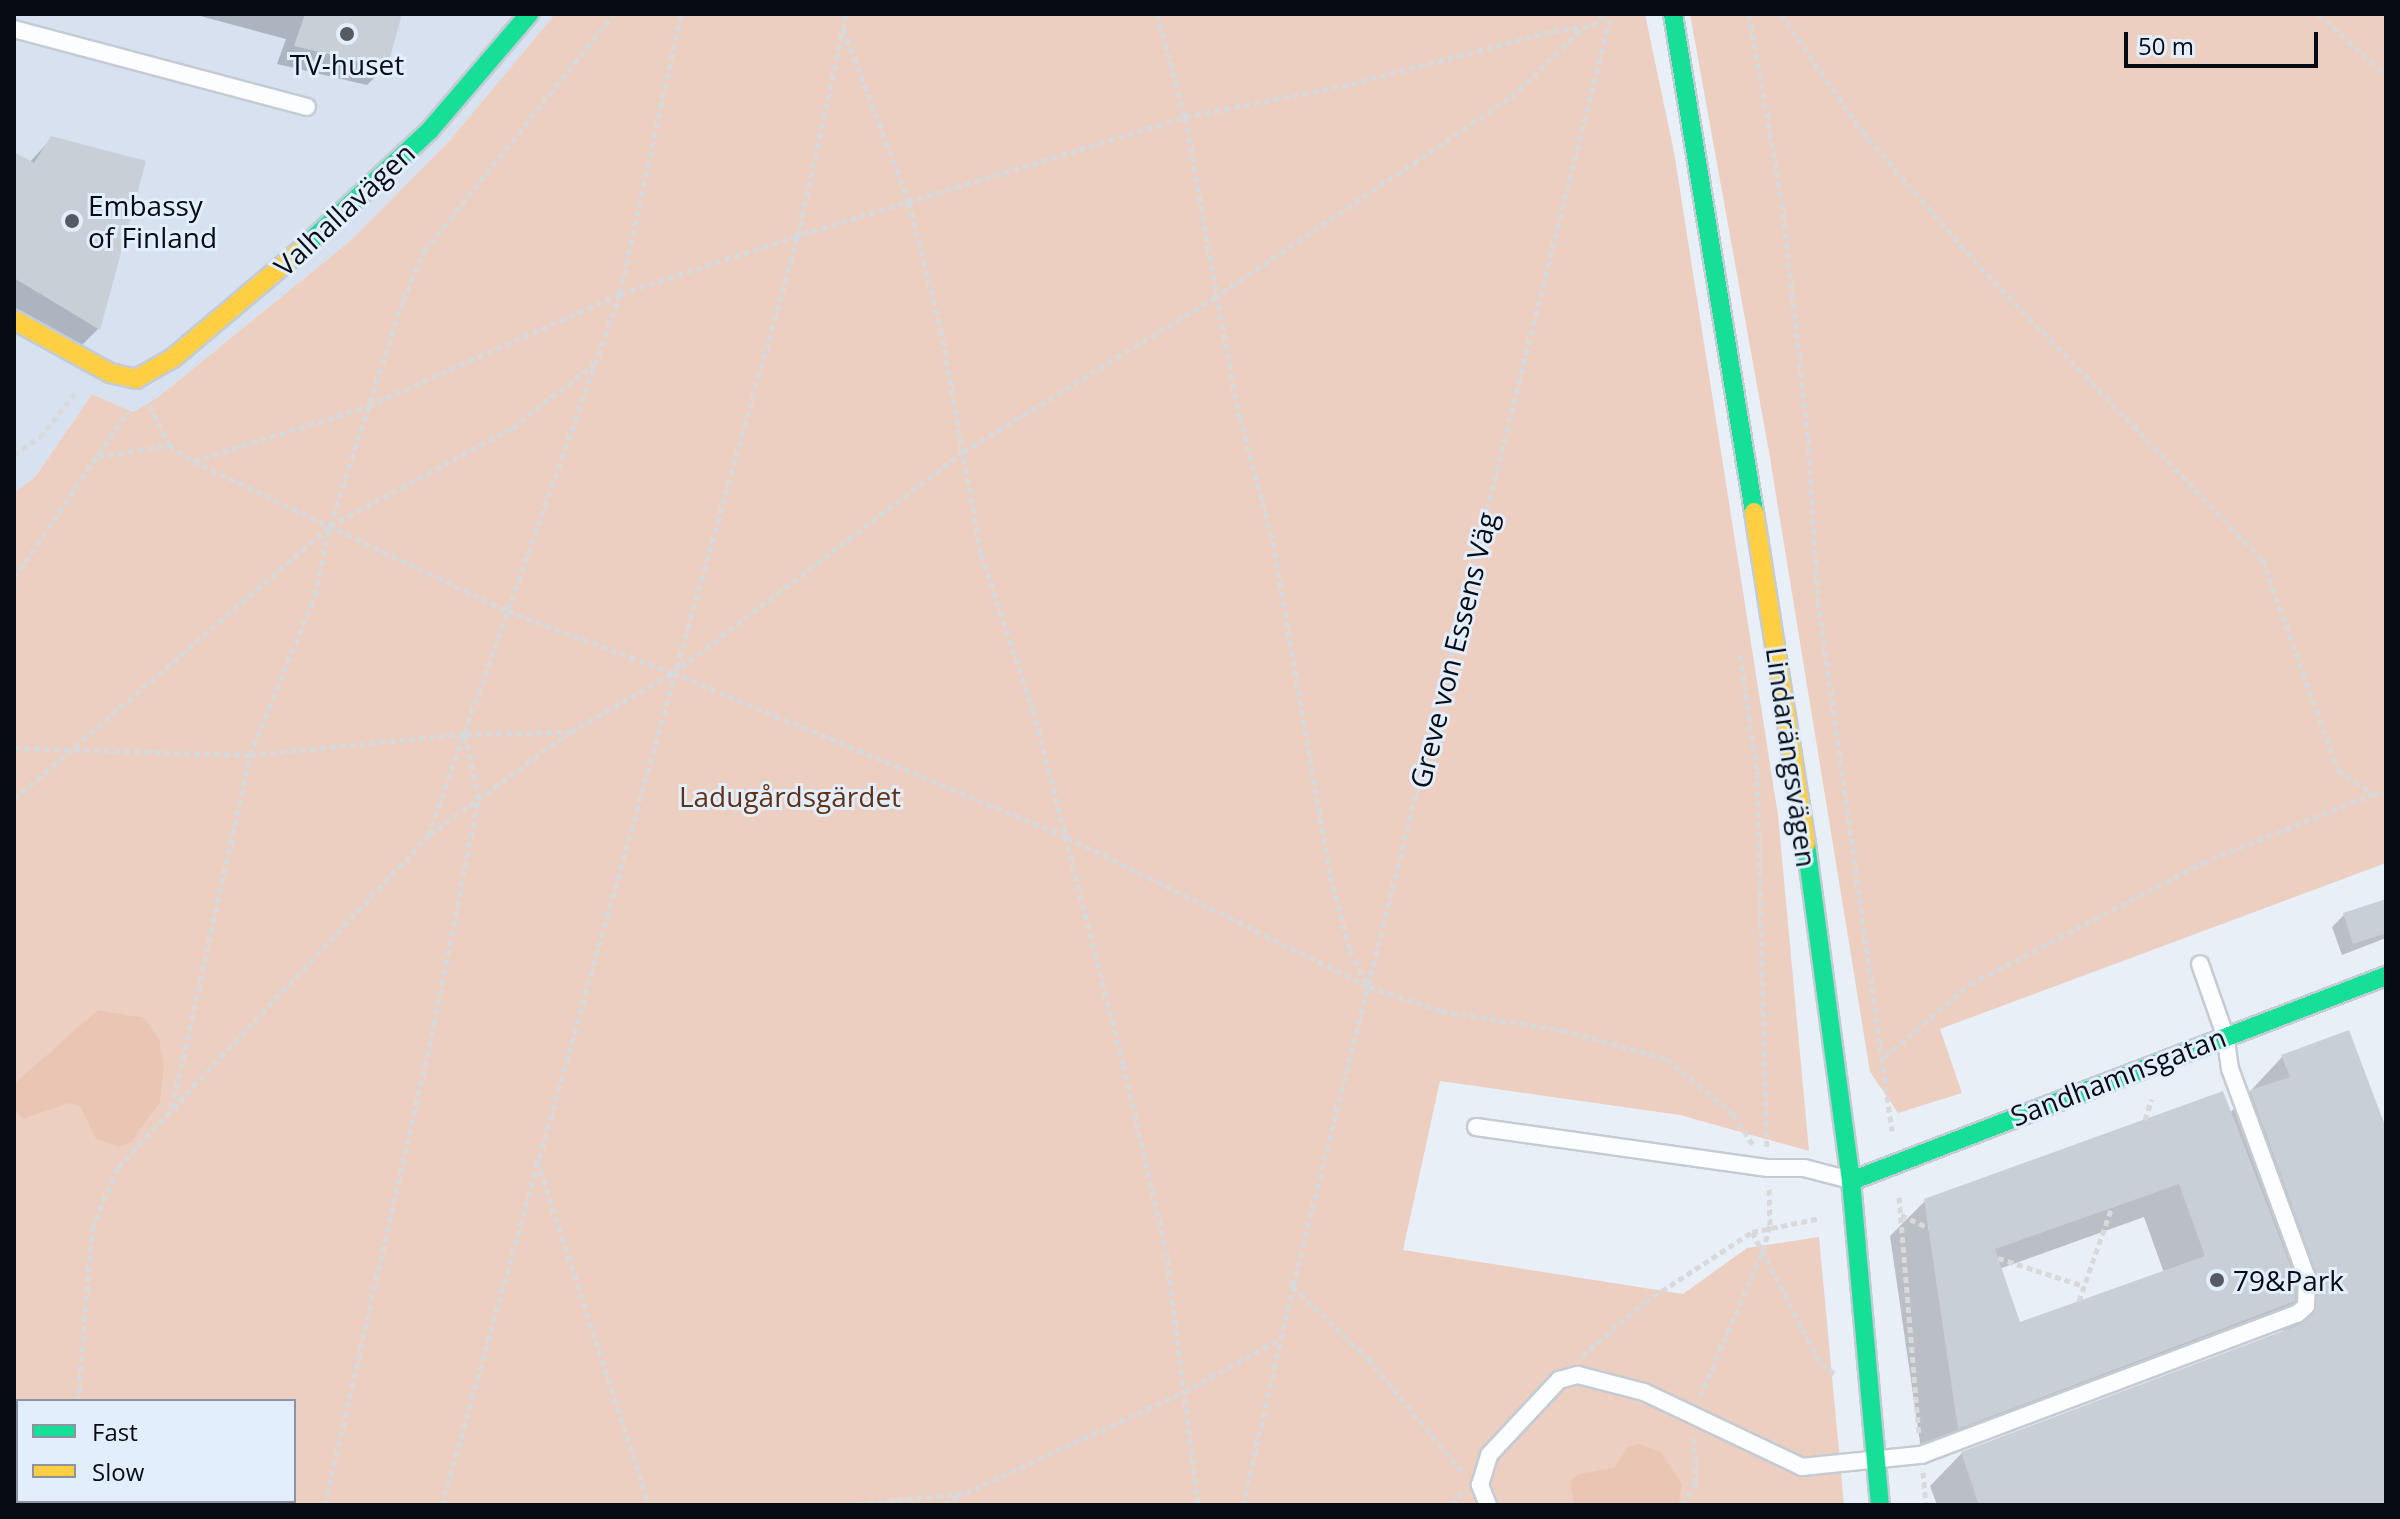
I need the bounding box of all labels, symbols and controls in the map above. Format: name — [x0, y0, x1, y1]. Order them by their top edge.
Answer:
scale bar — [2128, 16, 2322, 66]
marker: TV-huset — [338, 25, 356, 43]
text: 50 m — [2138, 29, 2194, 62]
place label: TV-huset — [290, 47, 404, 81]
street label: Valhallavägen — [267, 136, 421, 282]
place label: Embassy of Finland — [88, 188, 217, 254]
marker: Embassy of Finland — [63, 212, 81, 230]
street label: Greve von Essens Väg — [1402, 509, 1504, 791]
street label: Lindarängsvägen — [1760, 645, 1824, 869]
park label: Ladugårdsgärdet — [679, 779, 901, 813]
street label: Sandhamnsgatan — [2006, 1019, 2230, 1133]
place label: 79&Park — [2233, 1263, 2344, 1297]
marker: 79&Park — [2208, 1271, 2226, 1289]
legend — [16, 1399, 296, 1503]
text: Fast — [92, 1415, 138, 1448]
text: Slow — [92, 1455, 144, 1488]

